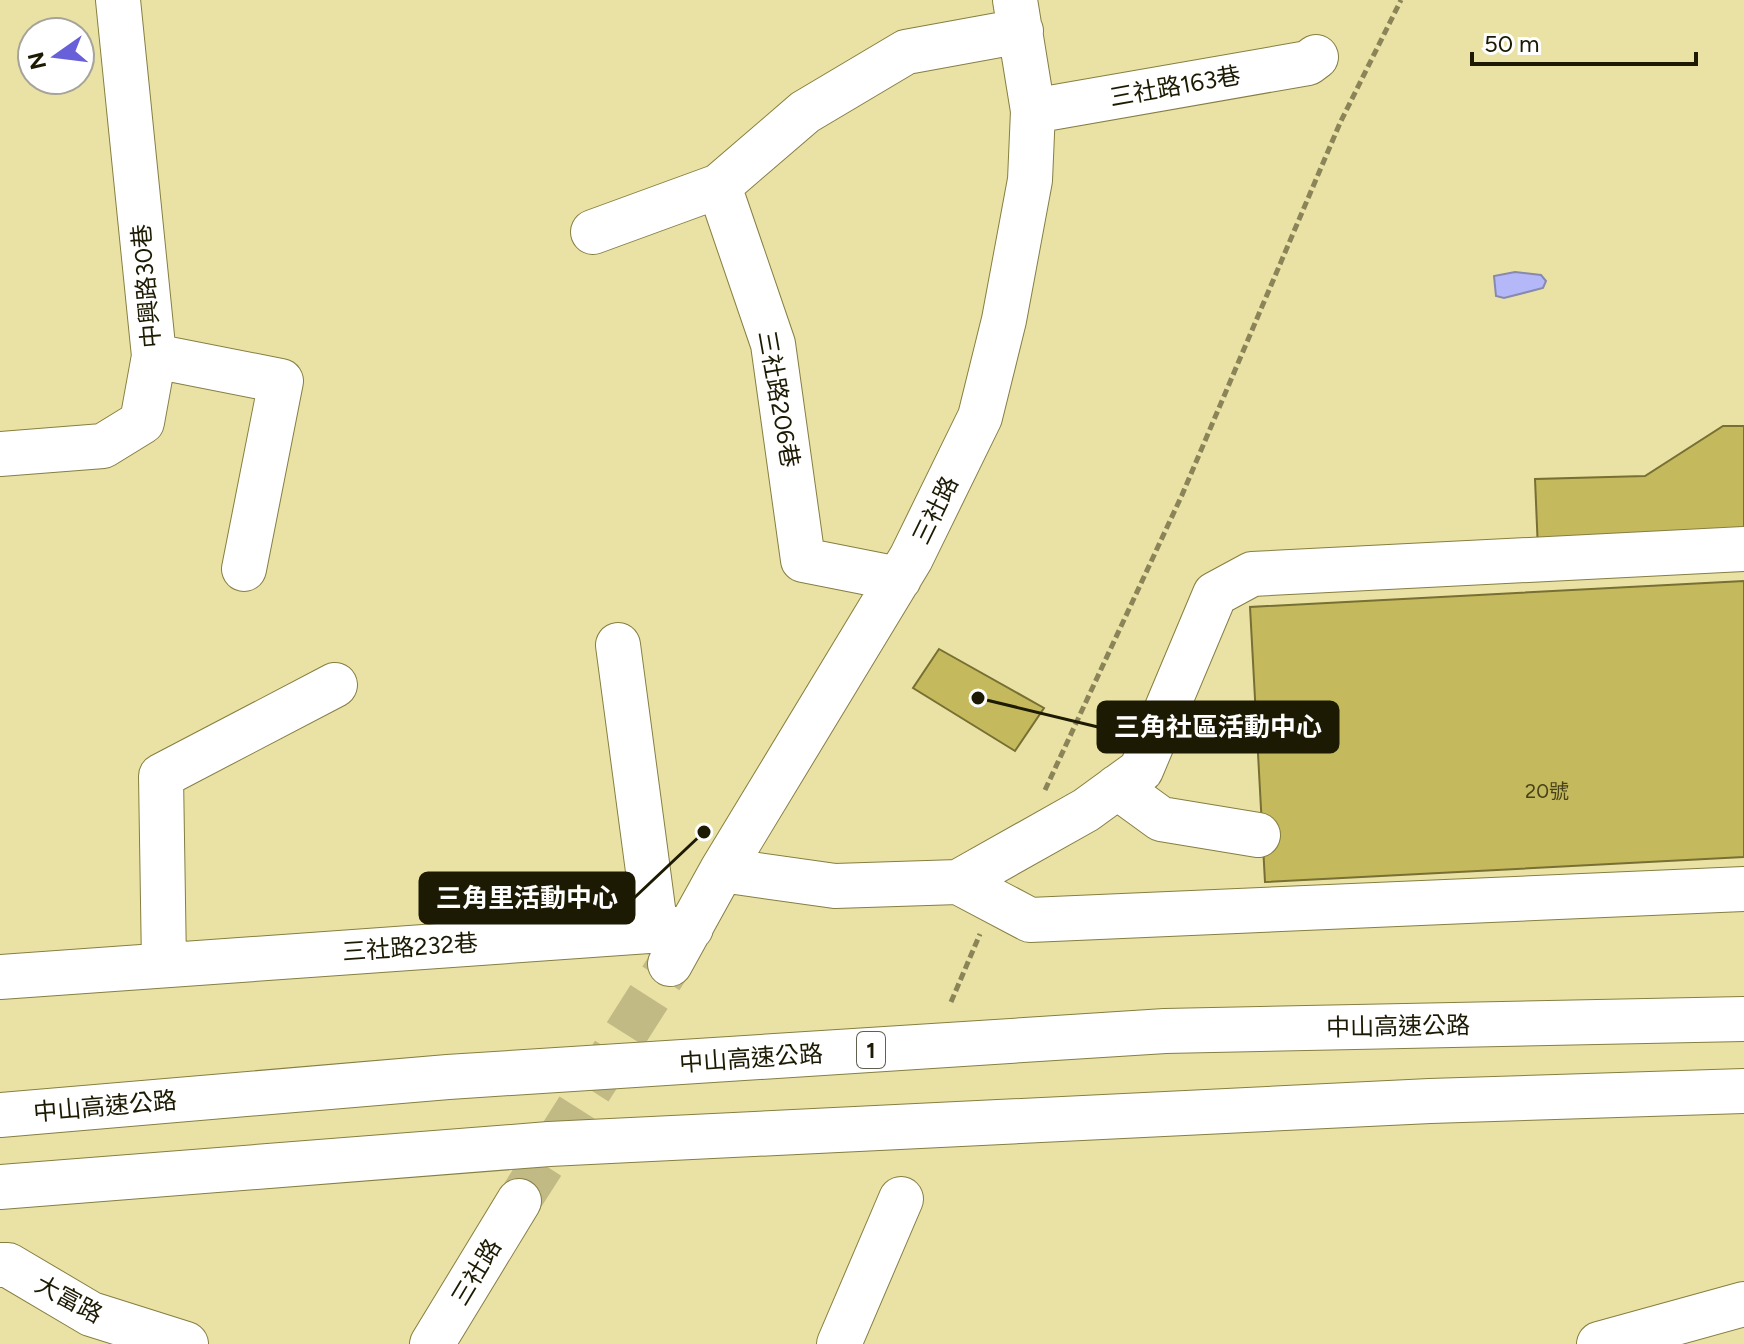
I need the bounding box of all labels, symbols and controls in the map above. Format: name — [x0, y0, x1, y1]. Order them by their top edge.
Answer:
north arrow — [16, 16, 96, 96]
scale bar — [1472, 16, 1696, 66]
text: 50 m — [1484, 29, 1540, 58]
text: N — [22, 49, 52, 72]
street label: 三社路163巷 — [1107, 60, 1243, 112]
street label: 中興路30巷 — [126, 223, 166, 349]
street label: 三社路206巷 — [753, 328, 805, 470]
street label: 三社路 — [906, 471, 964, 549]
callout: 三角社區活動中心 — [1098, 702, 1338, 752]
text: 三角社區活動中心 — [1114, 711, 1322, 743]
house number: 20號 — [1525, 779, 1569, 803]
callout: 三角里活動中心 — [420, 873, 634, 923]
text: 三角里活動中心 — [436, 882, 618, 914]
street label: 三社路232巷 — [341, 928, 479, 966]
street label: 中山高速公路 — [1326, 1010, 1470, 1042]
road number: 1 — [857, 1032, 885, 1068]
street label: 中山高速公路 — [678, 1039, 824, 1077]
street label: 中山高速公路 — [32, 1085, 178, 1127]
street label: 三社路 — [445, 1234, 507, 1310]
street label: 大富路 — [30, 1269, 108, 1329]

